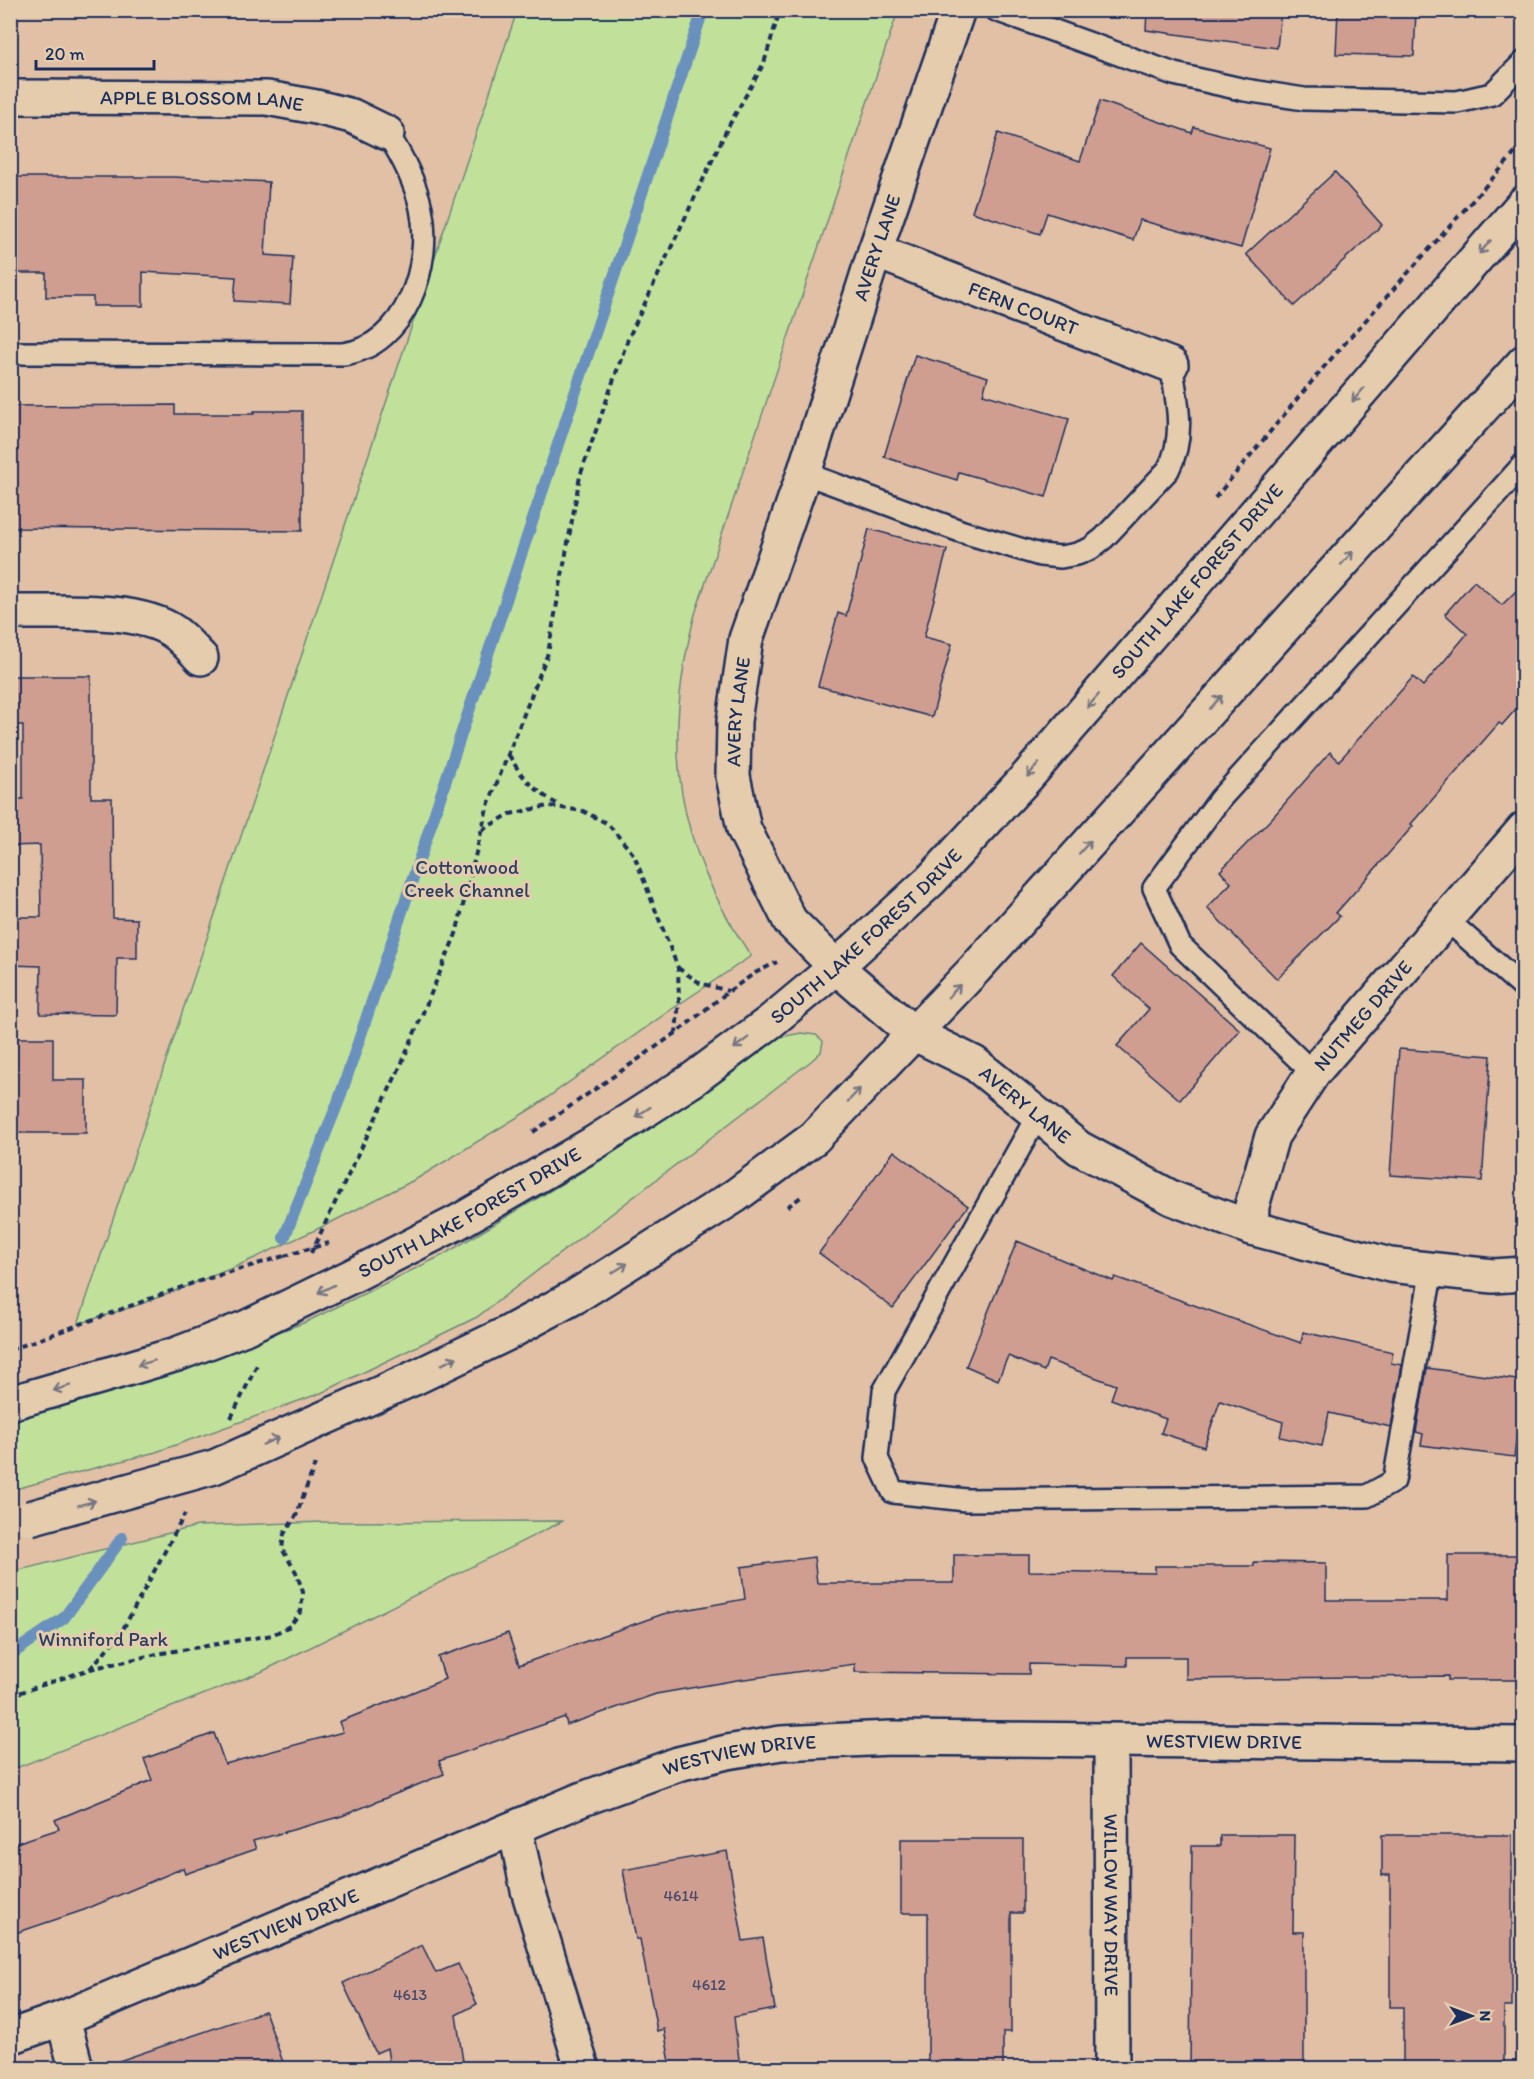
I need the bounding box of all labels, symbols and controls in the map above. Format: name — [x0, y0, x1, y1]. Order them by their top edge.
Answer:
scale bar — [36, 33, 154, 71]
text: 20 m — [45, 43, 85, 65]
street label: APPLE BLOSSOM LANE — [100, 85, 306, 116]
street label: AVERY LANE — [848, 191, 906, 304]
one-way arrow — [1478, 239, 1492, 254]
street label: FERN COURT — [965, 276, 1082, 340]
one-way arrow — [1351, 387, 1365, 402]
street label: SOUTH LAKE FOREST DRIVE — [1106, 478, 1288, 684]
one-way arrow — [1340, 550, 1354, 565]
street label: AVERY LANE — [721, 655, 755, 767]
one-way arrow — [1086, 693, 1100, 708]
one-way arrow — [1209, 695, 1223, 710]
one-way arrow — [1026, 762, 1040, 777]
one-way arrow — [1078, 840, 1092, 855]
street label: SOUTH LAKE FOREST DRIVE — [765, 843, 967, 1029]
park label: Cottonwood Creek Channel — [404, 855, 530, 902]
street label: NUTMEG DRIVE — [1308, 955, 1417, 1076]
one-way arrow — [947, 983, 961, 998]
one-way arrow — [734, 1037, 750, 1050]
street label: AVERY LANE — [975, 1060, 1076, 1149]
one-way arrow — [847, 1088, 861, 1103]
one-way arrow — [635, 1106, 652, 1118]
street label: SOUTH LAKE FOREST DRIVE — [354, 1141, 585, 1283]
one-way arrow — [611, 1261, 628, 1273]
one-way arrow — [318, 1283, 336, 1295]
one-way arrow — [440, 1355, 458, 1366]
one-way arrow — [137, 1358, 156, 1369]
one-way arrow — [53, 1383, 72, 1394]
one-way arrow — [262, 1435, 280, 1447]
one-way arrow — [77, 1497, 96, 1508]
park label: Winniford Park — [38, 1627, 168, 1651]
street label: WESTVIEW DRIVE — [1146, 1728, 1302, 1754]
street label: WESTVIEW DRIVE — [659, 1729, 817, 1781]
street label: WILLOW WAY DRIVE — [1099, 1814, 1124, 1996]
street label: WESTVIEW DRIVE — [209, 1883, 362, 1965]
house number: 4614 — [663, 1886, 699, 1905]
house number: 4612 — [692, 1975, 727, 1994]
house number: 4613 — [393, 1985, 427, 2004]
north arrow — [1441, 1986, 1501, 2046]
text: N — [1476, 2011, 1495, 2021]

